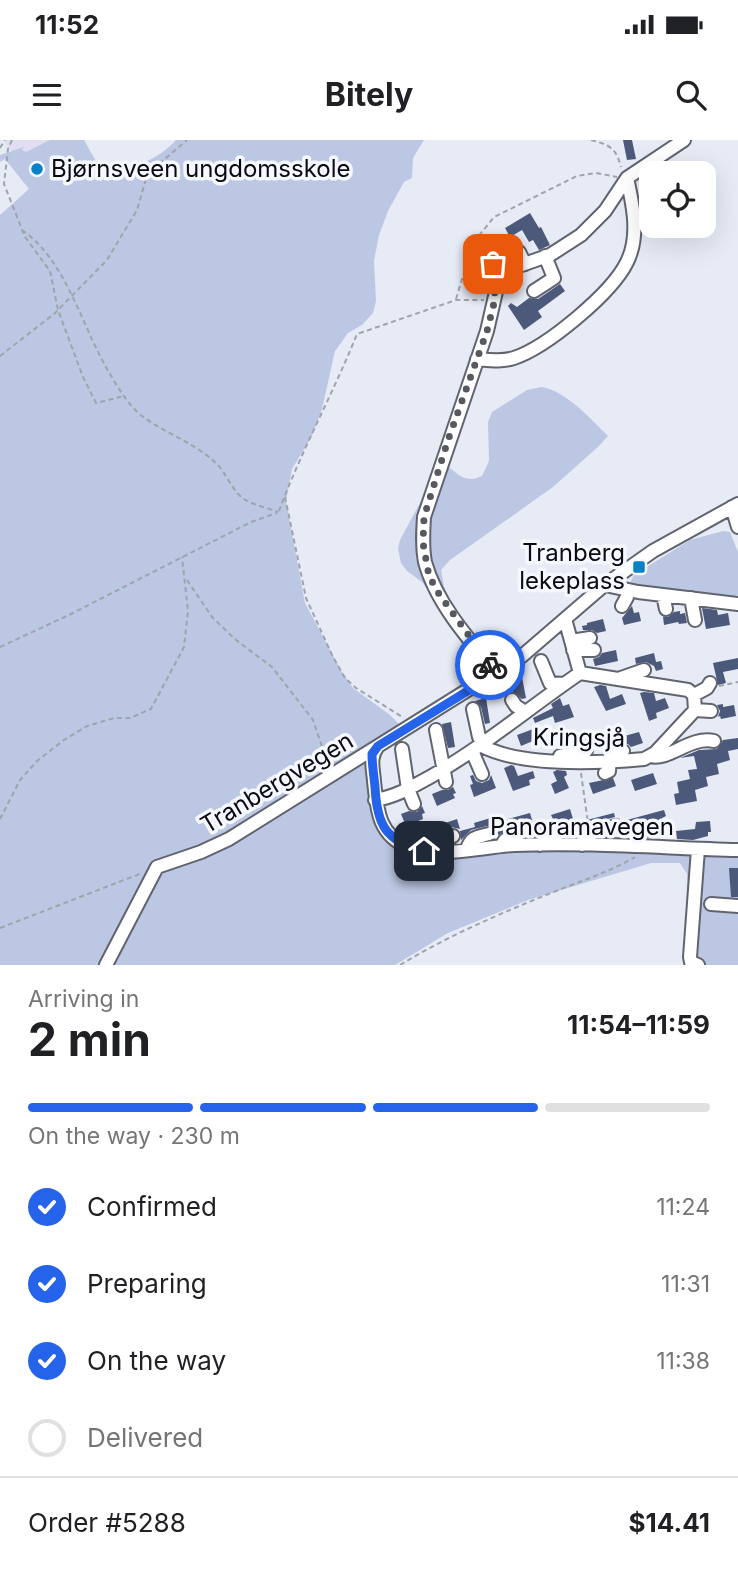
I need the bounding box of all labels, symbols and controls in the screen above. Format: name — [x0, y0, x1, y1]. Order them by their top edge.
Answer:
text: 11:52 — [35, 9, 99, 40]
text: Bitely — [325, 75, 413, 114]
icon: menu — [28, 76, 66, 114]
icon: search — [672, 76, 710, 114]
place label: Bjørnsveen ungdomsskole — [51, 154, 350, 183]
marker: Bjørnsveen ungdomsskole — [29, 161, 45, 177]
map controls — [639, 161, 716, 238]
button: locate — [639, 161, 716, 238]
pin — [463, 234, 523, 294]
icon: bag — [474, 245, 512, 283]
place label: Tranberg lekeplass — [519, 538, 625, 595]
marker: Tranberg lekeplass — [631, 559, 647, 575]
courier — [455, 630, 525, 700]
icon: bike — [471, 646, 509, 684]
street label: Kringsjå — [533, 722, 625, 753]
street label: Tranbergvegen — [195, 726, 358, 839]
street label: Panoramavegen — [490, 812, 674, 841]
pin — [394, 821, 454, 881]
icon: home — [405, 832, 443, 870]
text: Arriving in — [28, 985, 139, 1013]
text: 11:54–11:59 — [567, 1009, 710, 1040]
text: 2 min — [28, 1011, 151, 1067]
text: On the way · 230 m — [28, 1122, 240, 1150]
icon: check — [28, 1188, 66, 1226]
text: Confirmed — [87, 1191, 217, 1222]
text: 11:24 — [656, 1193, 710, 1221]
icon: check — [28, 1265, 66, 1303]
text: Preparing — [87, 1268, 207, 1299]
text: 11:31 — [661, 1270, 710, 1298]
icon: check — [28, 1342, 66, 1380]
text: On the way — [87, 1345, 226, 1376]
text: 11:38 — [656, 1347, 710, 1375]
text: Delivered — [87, 1422, 203, 1453]
text: Order #5288 — [28, 1507, 186, 1538]
text: $14.41 — [629, 1507, 710, 1538]

